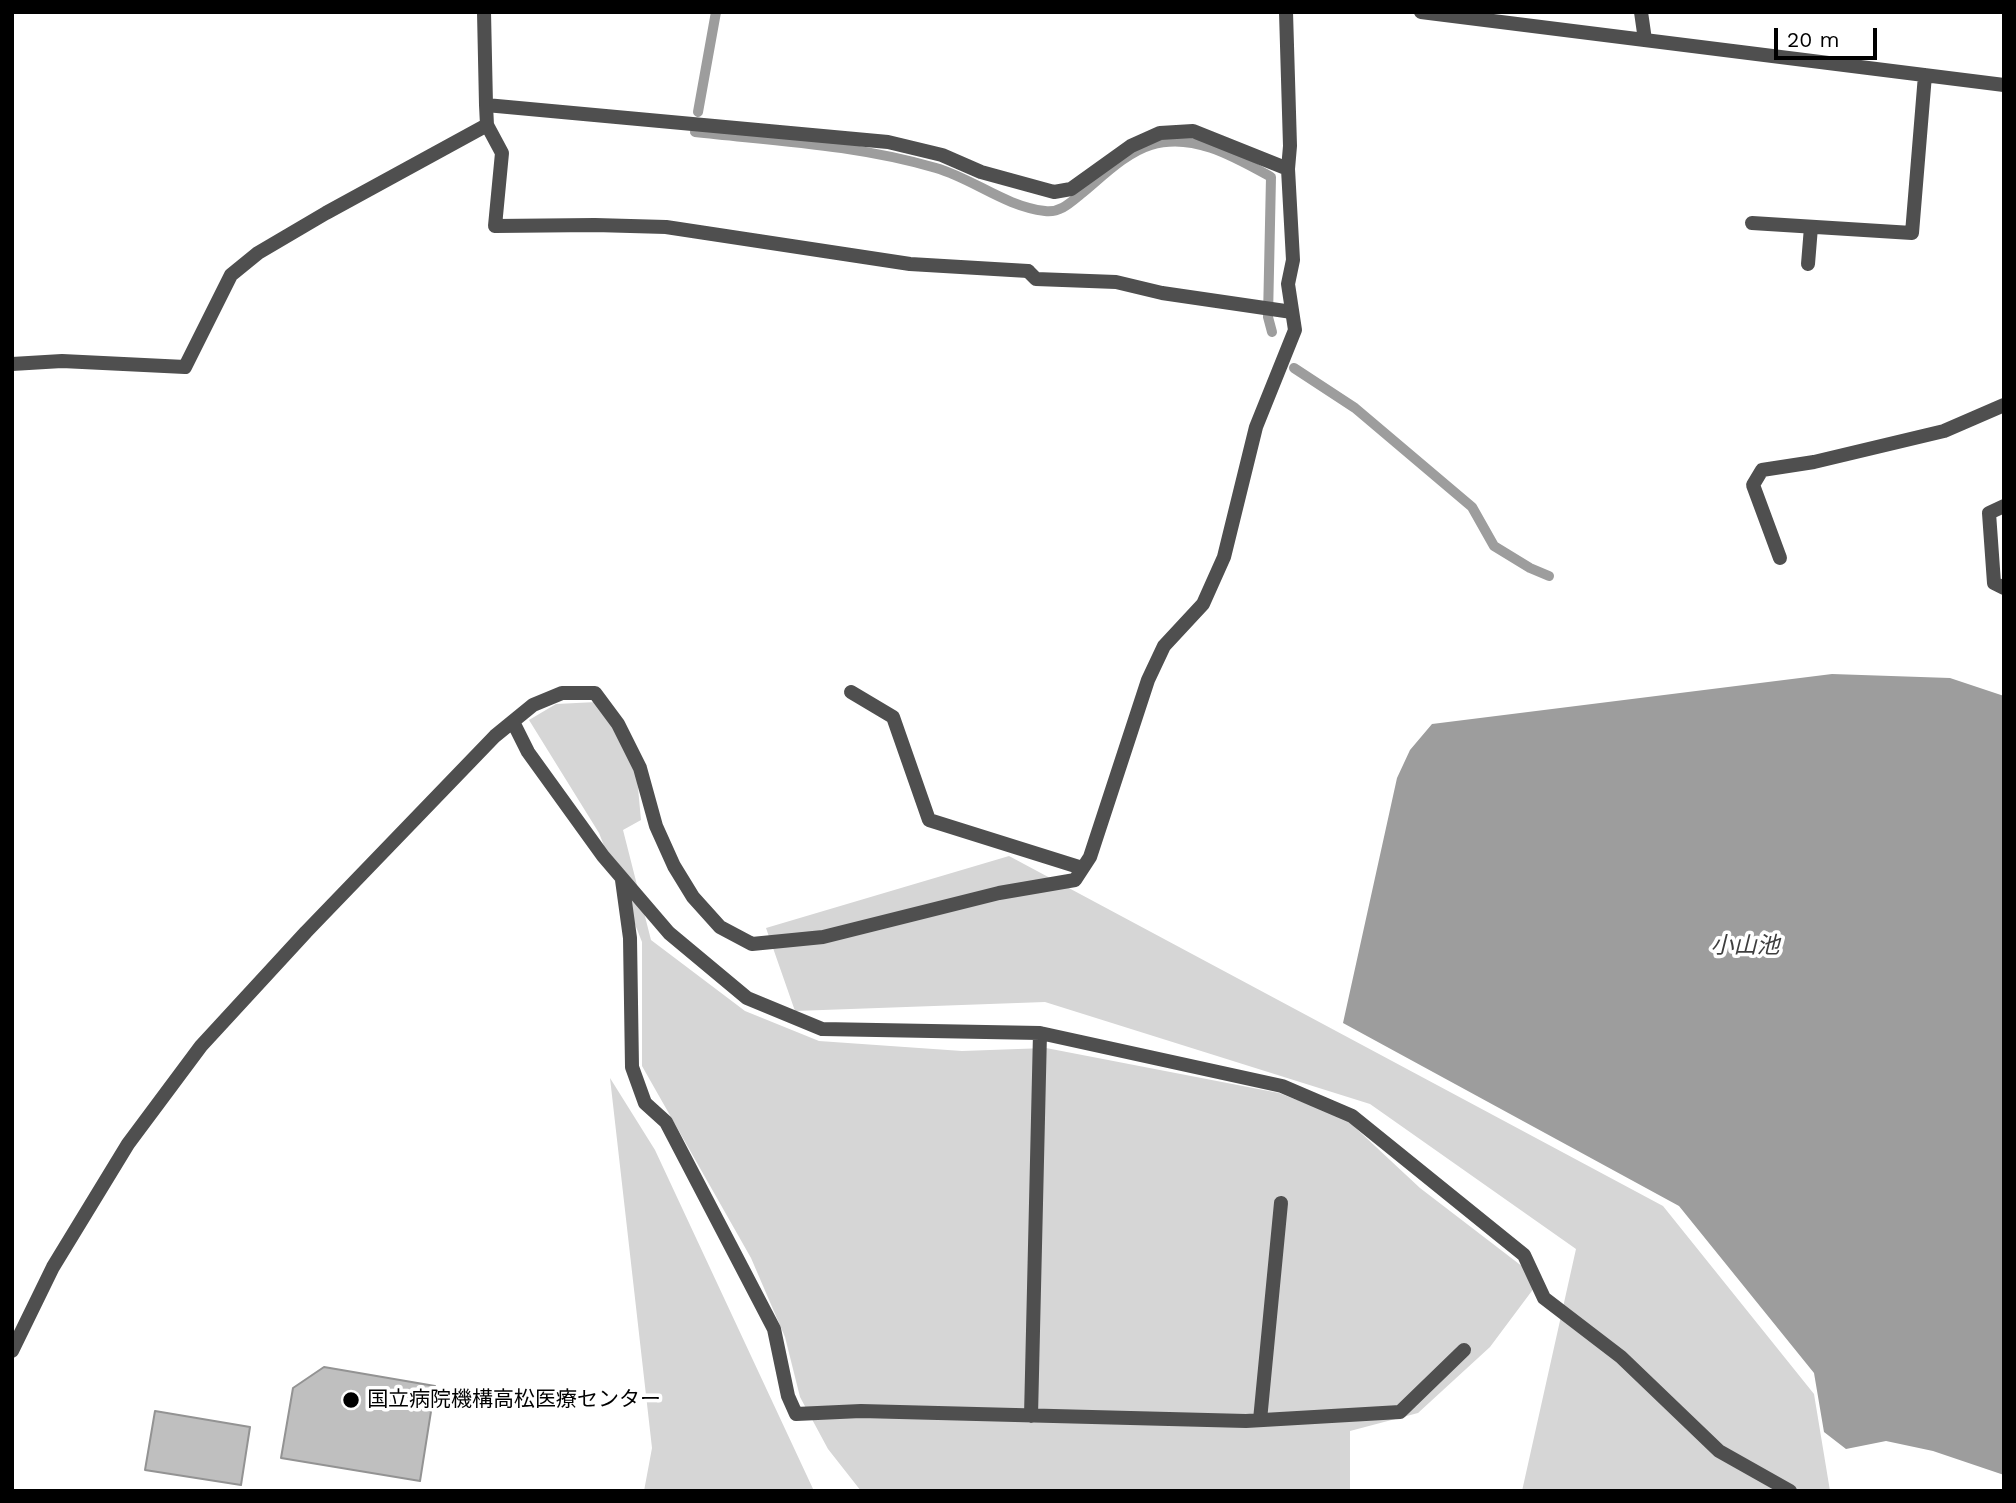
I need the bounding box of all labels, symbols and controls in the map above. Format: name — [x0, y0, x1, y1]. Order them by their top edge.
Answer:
scale bar — [1778, 14, 1881, 58]
text: 20 m — [1787, 27, 1839, 52]
water label: 小山池 — [1711, 932, 1779, 960]
place label: 国立病院機構高松医療センター — [367, 1387, 661, 1413]
marker: 国立病院機構高松医療センター — [341, 1390, 361, 1410]

